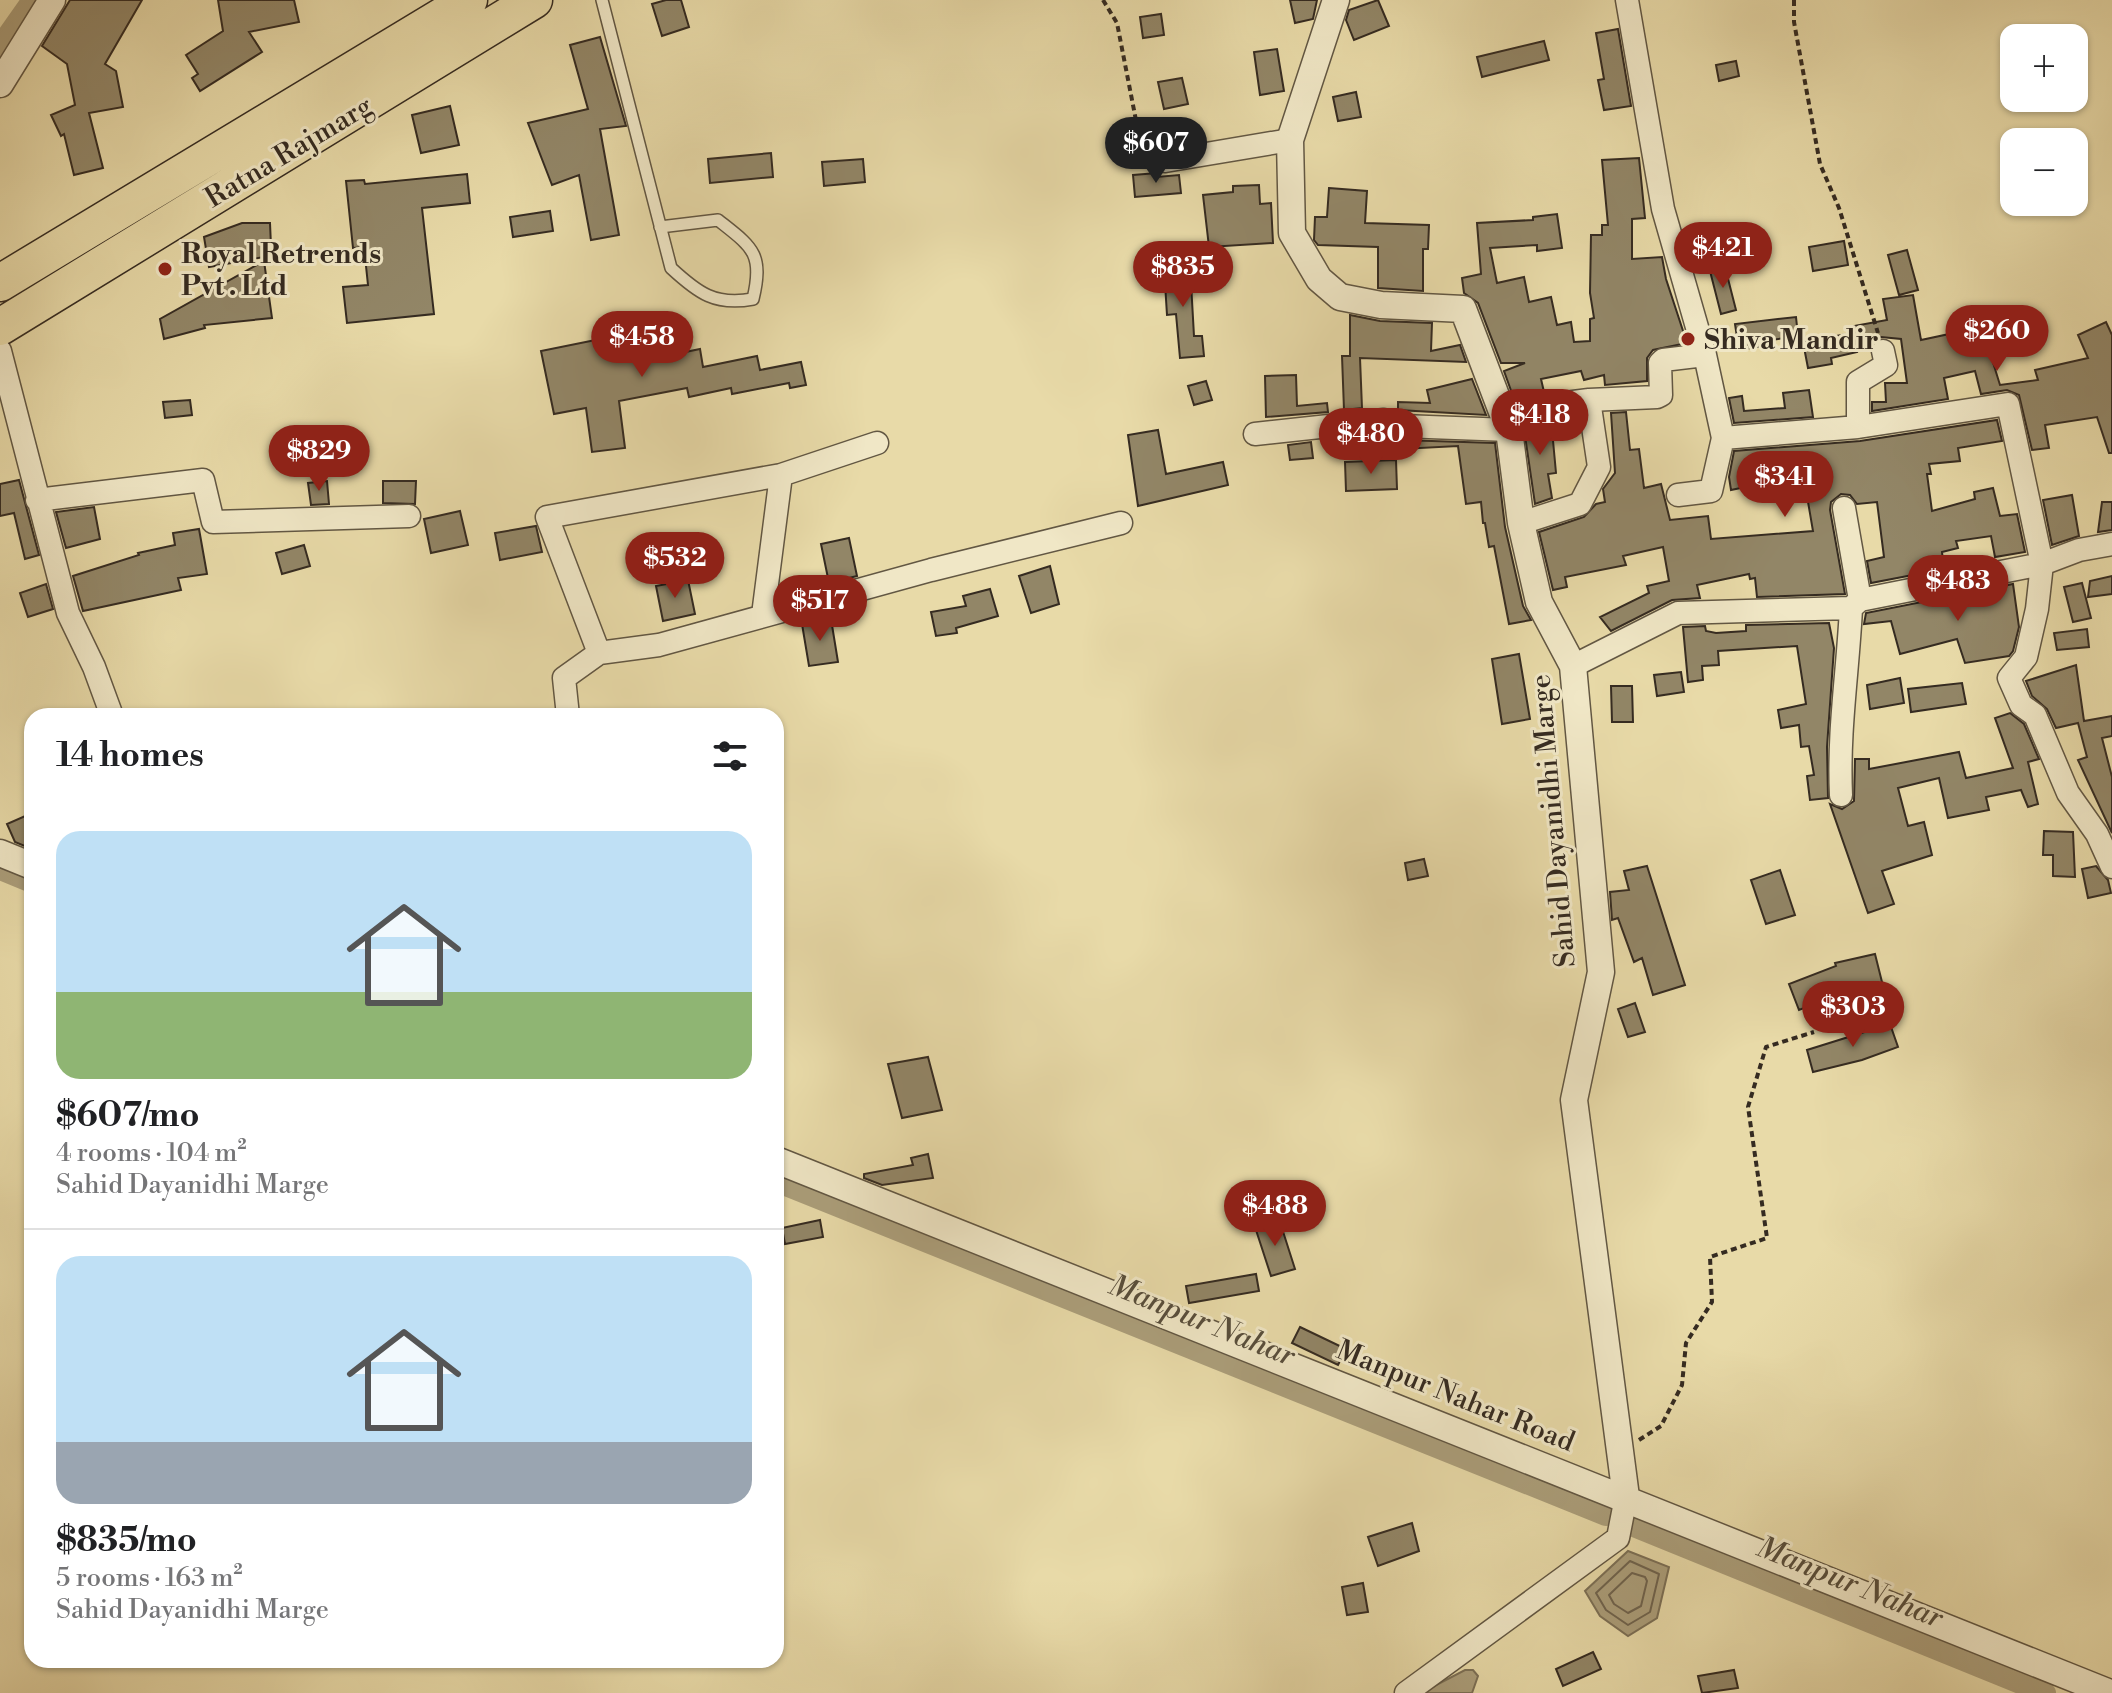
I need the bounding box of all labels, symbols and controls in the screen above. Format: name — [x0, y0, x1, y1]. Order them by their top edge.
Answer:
map controls — [2000, 24, 2088, 216]
button: + — [2000, 24, 2088, 112]
street label: Ratna Rajmarg — [199, 88, 379, 216]
pin: $607 — [1109, 117, 1203, 185]
text: $607 — [1123, 127, 1189, 159]
button: − — [2000, 128, 2088, 216]
pin: $421 — [1676, 222, 1770, 290]
text: $421 — [1692, 232, 1754, 264]
place label: Royal Retrends Pvt . Ltd — [181, 237, 381, 304]
pin: $835 — [1136, 241, 1230, 309]
text: $835 — [1151, 251, 1215, 283]
marker: Royal Retrends Pvt . Ltd — [156, 260, 174, 278]
pin: $260 — [1950, 305, 2044, 373]
pin: $458 — [595, 311, 689, 379]
text: $260 — [1964, 315, 2030, 347]
text: $458 — [609, 321, 675, 353]
place label: Shiva Mandir — [1704, 323, 1879, 358]
marker: Shiva Mandir — [1679, 330, 1697, 348]
pin: $418 — [1493, 389, 1587, 457]
text: $418 — [1509, 399, 1571, 431]
pin: $480 — [1324, 408, 1418, 476]
text: $480 — [1337, 418, 1405, 450]
pin: $829 — [272, 425, 366, 493]
text: $829 — [287, 435, 351, 467]
pin: $341 — [1738, 451, 1832, 519]
text: $341 — [1754, 461, 1816, 493]
pin: $532 — [628, 532, 722, 600]
text: $532 — [643, 542, 707, 574]
pin: $483 — [1911, 555, 2005, 623]
text: $483 — [1925, 565, 1991, 597]
pin: $517 — [773, 575, 867, 643]
text: $517 — [791, 585, 849, 617]
street label: Sahid Dayanidhi Marge — [1523, 673, 1584, 969]
icon: filters — [708, 734, 752, 778]
text: 14 homes — [56, 735, 204, 777]
icon: home — [332, 883, 476, 1027]
pin: $303 — [1806, 981, 1900, 1049]
text: $303 — [1820, 991, 1886, 1023]
text: $607/mo — [56, 1095, 200, 1137]
text: 4 rooms · 104 m² — [56, 1137, 246, 1169]
text: Sahid Dayanidhi Marge — [56, 1169, 329, 1201]
pin: $488 — [1228, 1180, 1322, 1248]
text: $488 — [1242, 1190, 1308, 1222]
water label: Manpur Nahar — [1103, 1266, 1302, 1376]
icon: home — [332, 1308, 476, 1452]
street label: Manpur Nahar Road — [1331, 1333, 1580, 1460]
text: $835/mo — [56, 1520, 197, 1562]
water label: Manpur Nahar — [1751, 1528, 1950, 1638]
text: 5 rooms · 163 m² — [56, 1562, 243, 1594]
text: Sahid Dayanidhi Marge — [56, 1594, 329, 1626]

